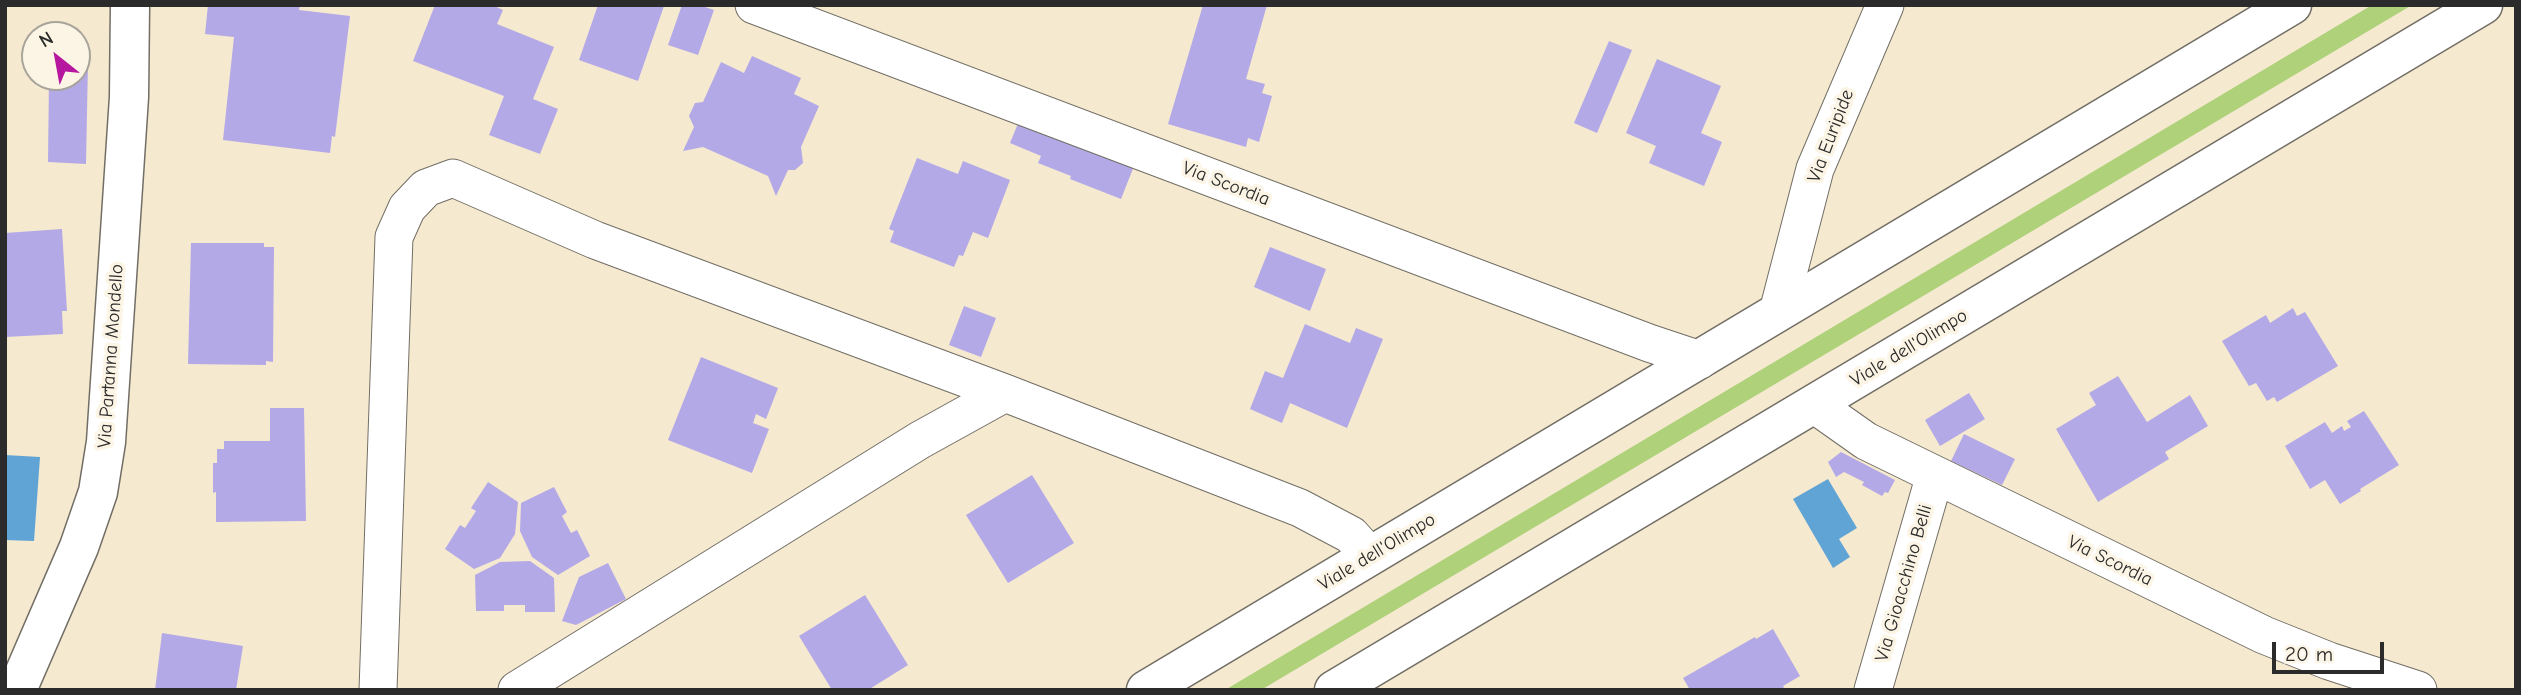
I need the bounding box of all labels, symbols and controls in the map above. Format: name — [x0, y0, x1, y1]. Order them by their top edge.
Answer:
north arrow — [21, 21, 91, 91]
text: N — [35, 27, 57, 52]
street label: Via Euripide — [1803, 86, 1859, 186]
street label: Via Scordia — [1179, 157, 1273, 211]
street label: Via Partanna Mondello — [93, 263, 129, 449]
street label: Viale dell'Olimpo — [1846, 304, 1972, 392]
street label: Via Gioacchino Belli — [1871, 502, 1937, 664]
street label: Viale dell'Olimpo — [1314, 508, 1440, 596]
street label: Via Scordia — [2064, 531, 2156, 591]
scale bar — [2276, 628, 2388, 672]
text: 20 m — [2285, 642, 2333, 666]

